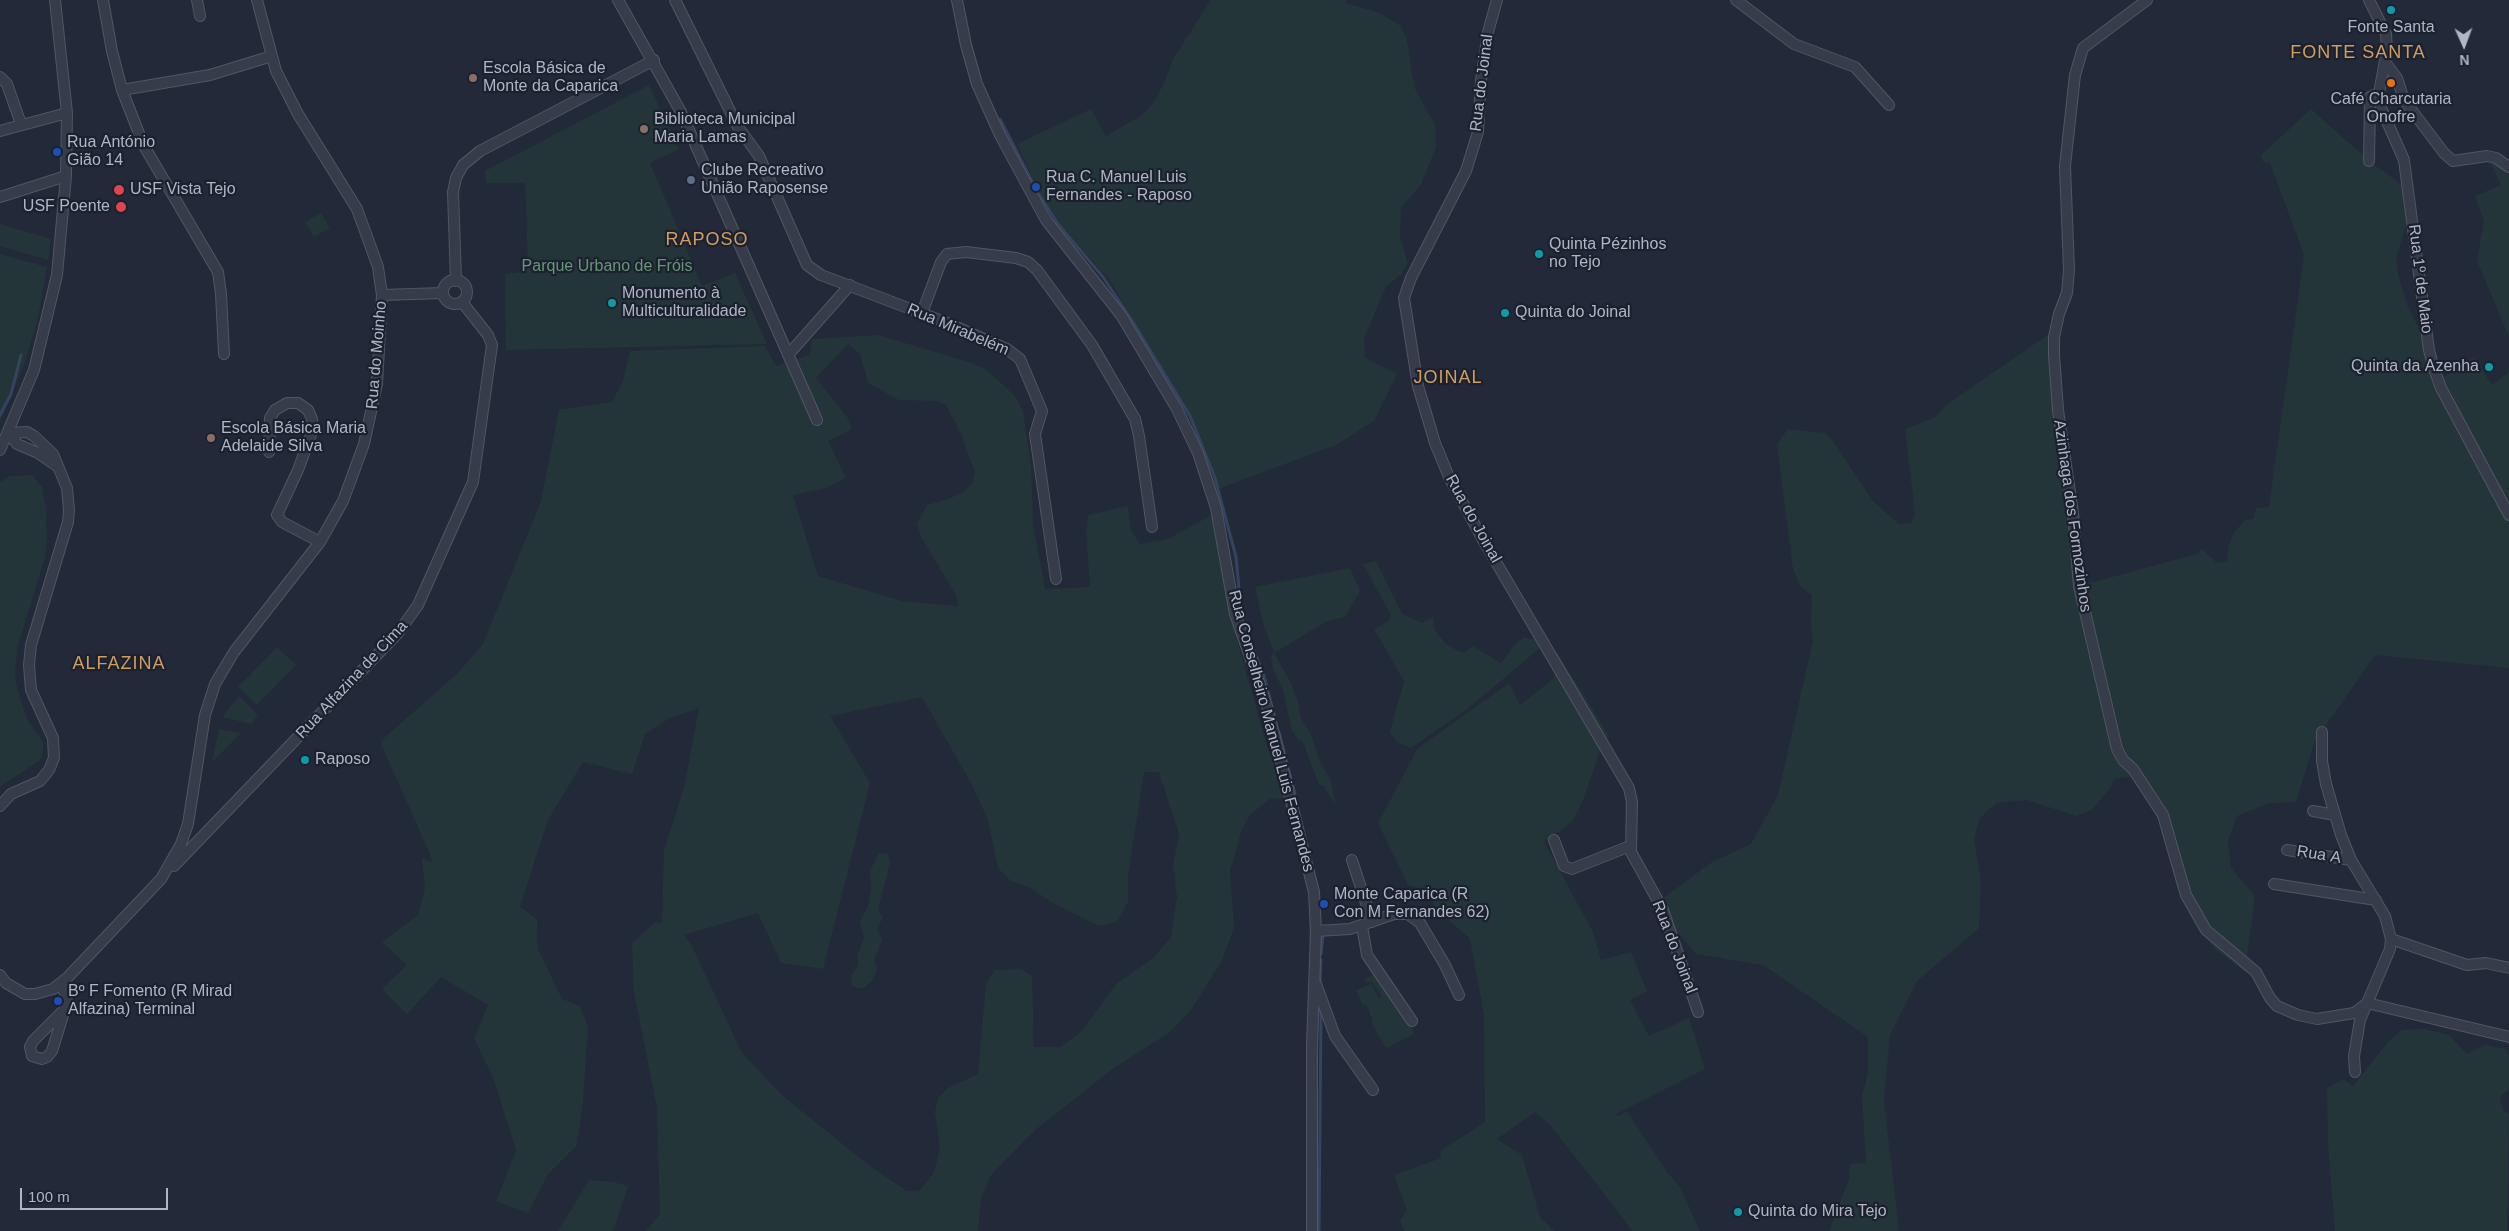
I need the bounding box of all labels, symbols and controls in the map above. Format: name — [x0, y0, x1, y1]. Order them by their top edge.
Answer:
marker: Fonte Santa — [2385, 4, 2397, 16]
place label: Fonte Santa — [2347, 18, 2435, 38]
north arrow — [2439, 20, 2489, 70]
street label: Rua do Joinal — [1467, 33, 1497, 133]
district label: FONTE SANTA — [2289, 42, 2427, 64]
text: N — [2459, 52, 2470, 68]
place label: Escola Básica de Monte da Caparica — [483, 59, 618, 97]
marker: Escola Básica de Monte da Caparica — [467, 72, 479, 84]
marker: Café Charcutaria Onofre — [2385, 77, 2397, 89]
place label: Café Charcutaria Onofre — [2331, 90, 2451, 128]
place label: Biblioteca Municipal Maria Lamas — [654, 110, 795, 148]
marker: Biblioteca Municipal Maria Lamas — [638, 123, 650, 135]
place label: Rua António Gião 14 — [67, 133, 155, 171]
marker: Rua António Gião 14 — [51, 146, 63, 158]
place label: Clube Recreativo União Raposense — [701, 161, 828, 199]
place label: Rua C. Manuel Luis Fernandes - Raposo — [1046, 168, 1192, 206]
marker: Clube Recreativo União Raposense — [685, 174, 697, 186]
place label: USF Vista Tejo — [130, 180, 236, 200]
marker: Rua C. Manuel Luis Fernandes - Raposo — [1030, 181, 1042, 193]
marker: USF Vista Tejo — [112, 183, 126, 197]
place label: USF Poente — [23, 197, 110, 217]
marker: USF Poente — [114, 200, 128, 214]
street label: Rua 1º de Maio — [2404, 223, 2436, 335]
district label: RAPOSO — [665, 229, 749, 251]
place label: Quinta Pézinhos no Tejo — [1549, 235, 1666, 273]
marker: Quinta Pézinhos no Tejo — [1533, 248, 1545, 260]
park label: Parque Urbano de Fróis — [522, 257, 692, 277]
place label: Monumento à Multiculturalidade — [622, 284, 747, 322]
marker: Monumento à Multiculturalidade — [606, 297, 618, 309]
street label: Rua do Moinho — [363, 300, 391, 410]
street label: Rua Mirabelém — [904, 300, 1012, 360]
place label: Quinta do Joinal — [1515, 303, 1631, 323]
marker: Quinta do Joinal — [1499, 307, 1511, 319]
place label: Quinta da Azenha — [2351, 357, 2479, 377]
marker: Quinta da Azenha — [2483, 361, 2495, 373]
district label: JOINAL — [1413, 367, 1483, 389]
place label: Escola Básica Maria Adelaide Silva — [221, 419, 366, 457]
street label: Azinhaga dos Formozinhos — [2049, 419, 2095, 613]
marker: Escola Básica Maria Adelaide Silva — [205, 432, 217, 444]
street label: Rua do Joinal — [1441, 472, 1505, 566]
street label: Rua Conselheiro Manuel Luis Fernandes — [1224, 588, 1318, 874]
street label: Rua Alfazina de Cima — [292, 617, 412, 743]
district label: ALFAZINA — [71, 653, 167, 675]
place label: Raposo — [315, 750, 370, 770]
marker: Raposo — [299, 754, 311, 766]
street label: Rua A — [2296, 842, 2342, 868]
place label: Monte Caparica (R Con M Fernandes 62) — [1334, 885, 1490, 923]
marker: Monte Caparica (R Con M Fernandes 62) — [1318, 898, 1330, 910]
street label: Rua do Joinal — [1648, 898, 1700, 996]
place label: Bº F Fomento (R Mirad Alfazina) Terminal — [68, 982, 232, 1020]
marker: Bº F Fomento (R Mirad Alfazina) Terminal — [52, 995, 64, 1007]
scale bar — [22, 1178, 170, 1210]
text: 100 m — [28, 1188, 70, 1205]
place label: Quinta do Mira Tejo — [1748, 1202, 1887, 1222]
marker: Quinta do Mira Tejo — [1732, 1206, 1744, 1218]

